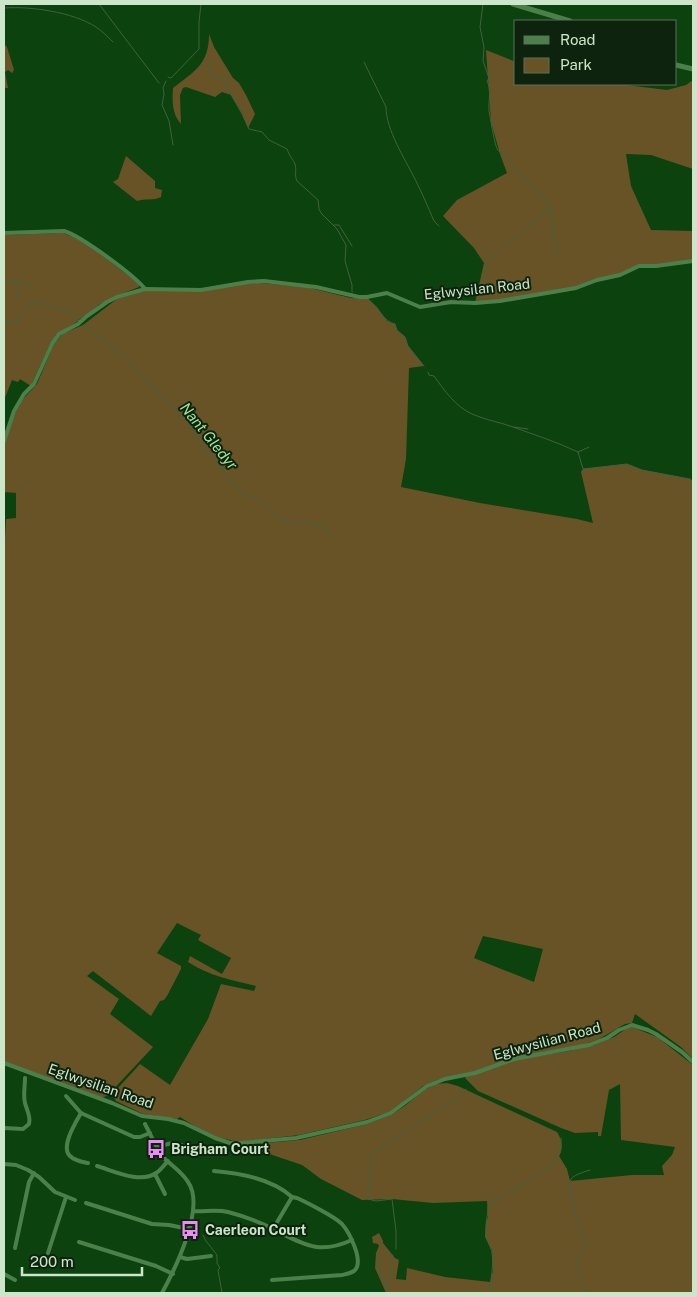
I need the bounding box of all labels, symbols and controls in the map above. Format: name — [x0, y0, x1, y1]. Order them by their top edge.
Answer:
legend — [514, 20, 677, 85]
text: Road — [560, 31, 596, 48]
text: Park — [560, 56, 592, 73]
street label: Eglwysilan Road — [423, 275, 531, 303]
water label: Nant Gledyr — [177, 399, 241, 473]
street label: Eglwysilian Road — [492, 1019, 602, 1063]
street label: Eglwysilian Road — [46, 1060, 156, 1112]
bus stop icon: Brigham Court — [145, 1138, 167, 1160]
place label: Brigham Court — [171, 1141, 269, 1157]
bus stop icon: Caerleon Court — [179, 1219, 201, 1241]
place label: Caerleon Court — [205, 1222, 307, 1238]
scale bar — [22, 1244, 142, 1276]
text: 200 m — [30, 1253, 74, 1270]

